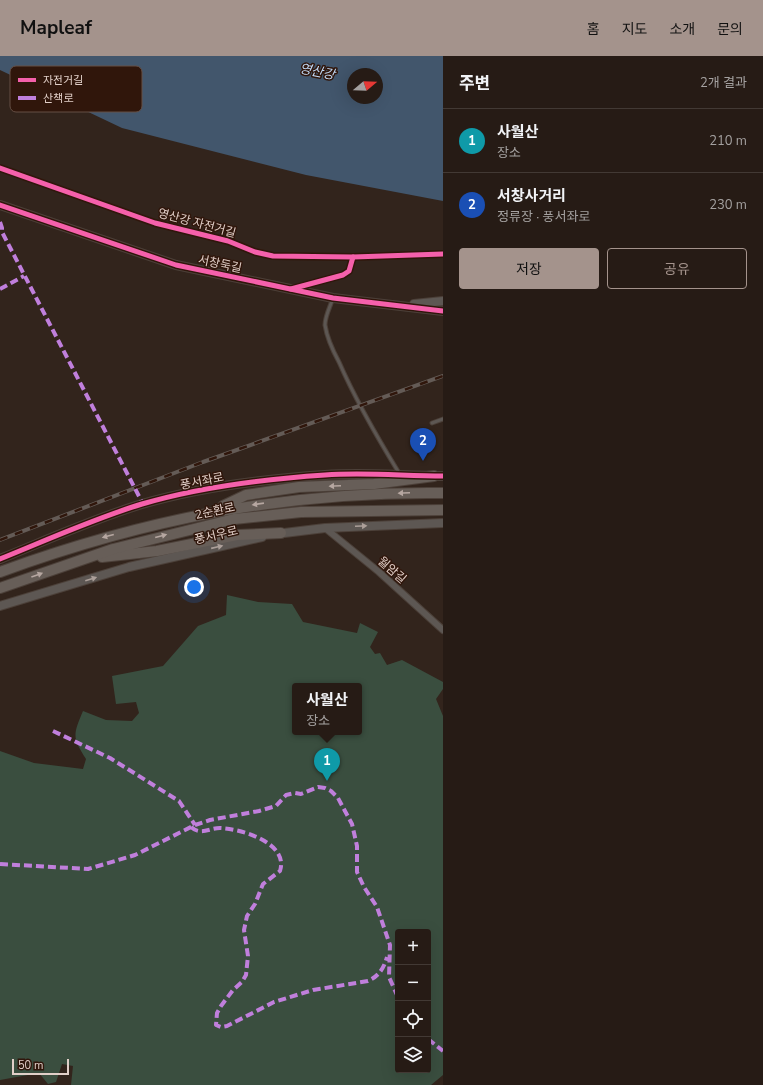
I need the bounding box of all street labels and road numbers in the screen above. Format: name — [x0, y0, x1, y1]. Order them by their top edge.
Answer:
street label: 영산강 자전거길 — [156, 205, 238, 241]
street label: 서창둑길 — [197, 252, 243, 276]
street label: 풍서좌로 — [179, 469, 225, 493]
street label: 2순환로 — [194, 499, 236, 523]
street label: 풍서우로 — [193, 522, 239, 548]
street label: 월암길 — [374, 553, 410, 587]

